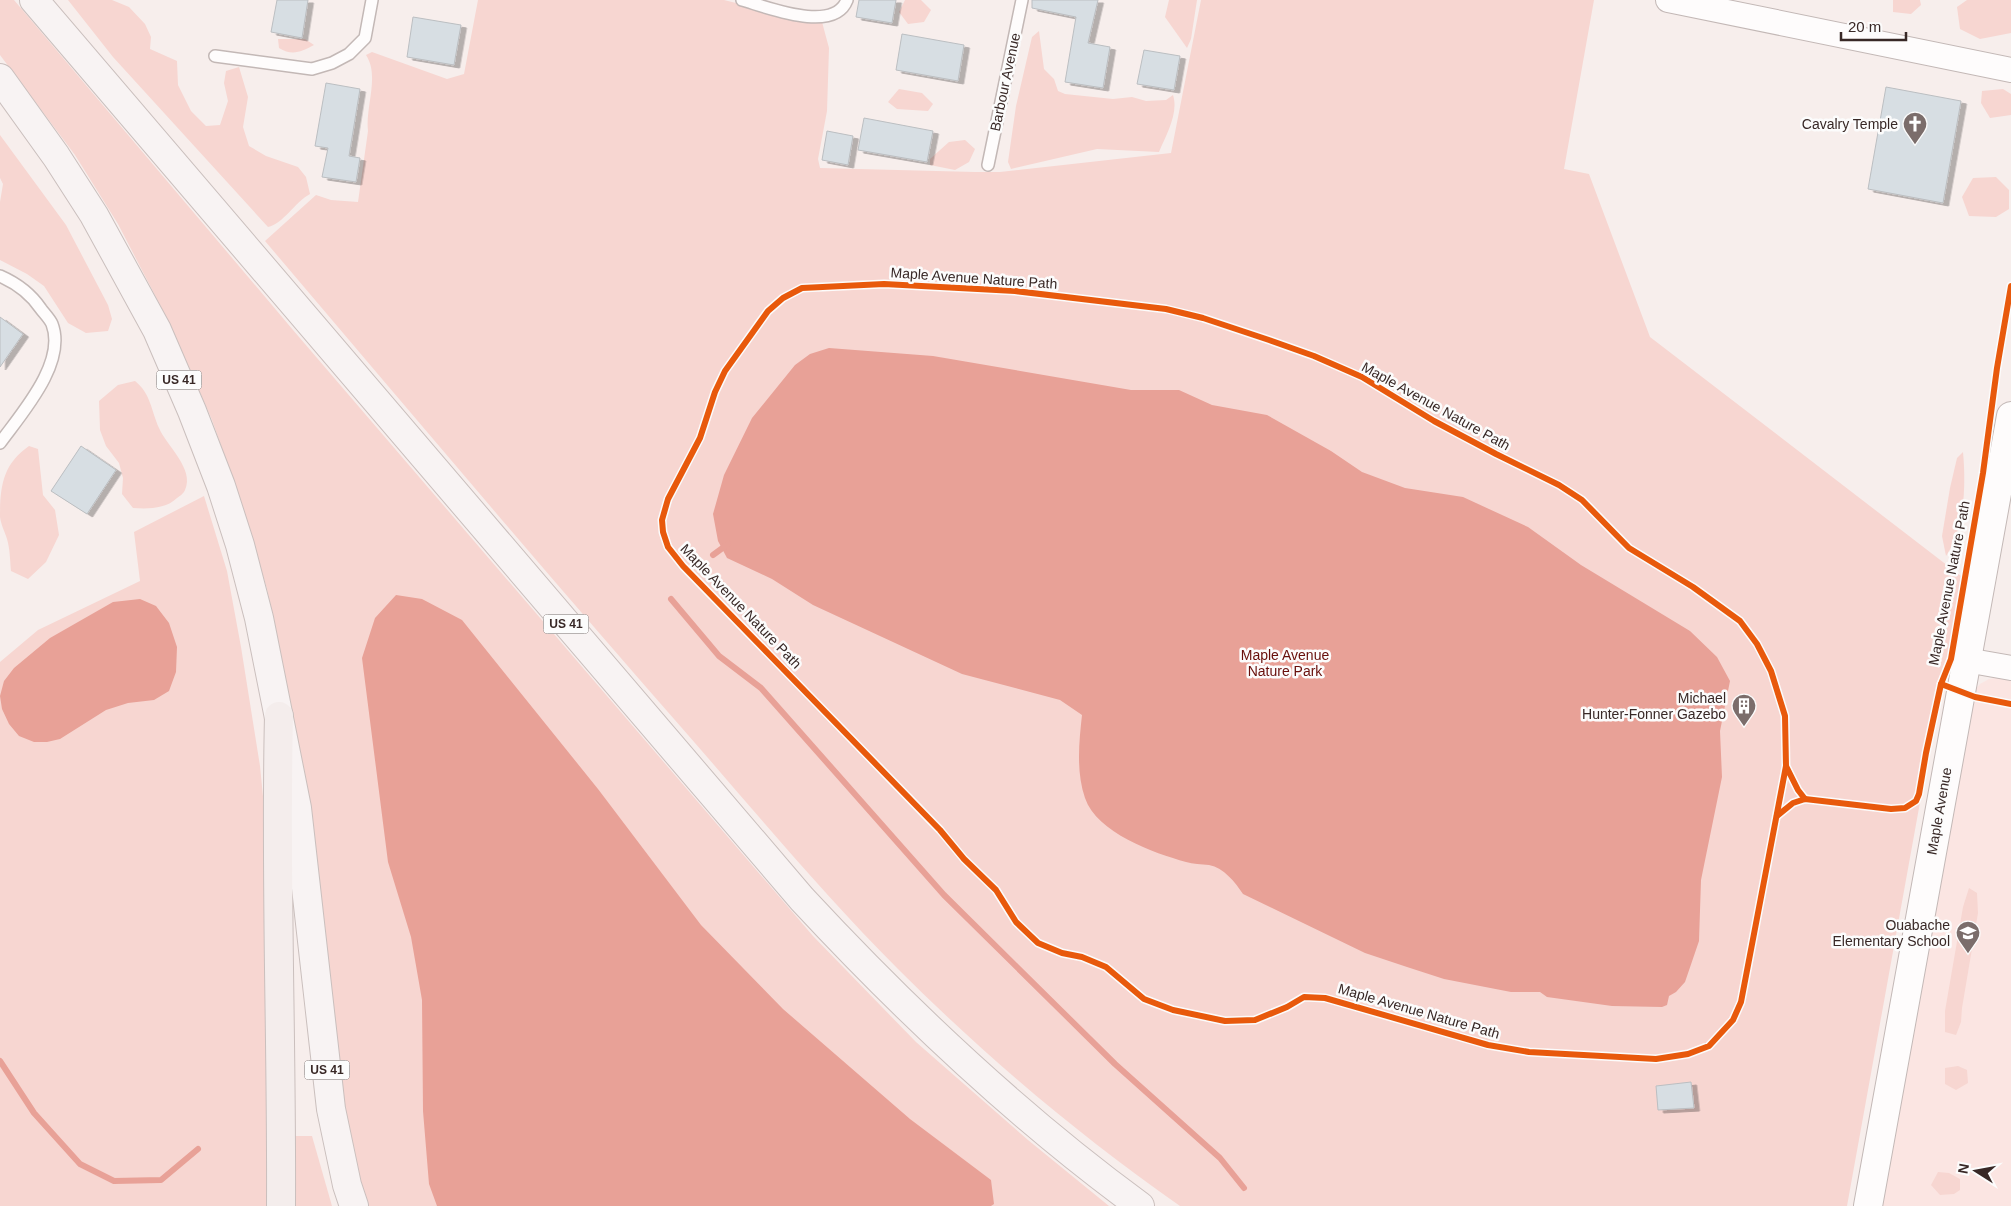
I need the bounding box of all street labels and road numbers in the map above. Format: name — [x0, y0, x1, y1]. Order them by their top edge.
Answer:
street label: Barbour Avenue — [987, 31, 1023, 133]
street label: Maple Avenue Nature Path — [890, 264, 1058, 292]
street label: Maple Avenue Nature Path — [1359, 359, 1513, 453]
road number: US 41 — [156, 370, 202, 390]
street label: Maple Avenue Nature Path — [1925, 499, 1973, 667]
street label: Maple Avenue Nature Path — [677, 540, 805, 672]
road number: US 41 — [544, 614, 588, 634]
street label: Maple Avenue — [1923, 766, 1955, 856]
street label: Maple Avenue Nature Path — [1336, 980, 1502, 1042]
road number: US 41 — [304, 1060, 350, 1080]

